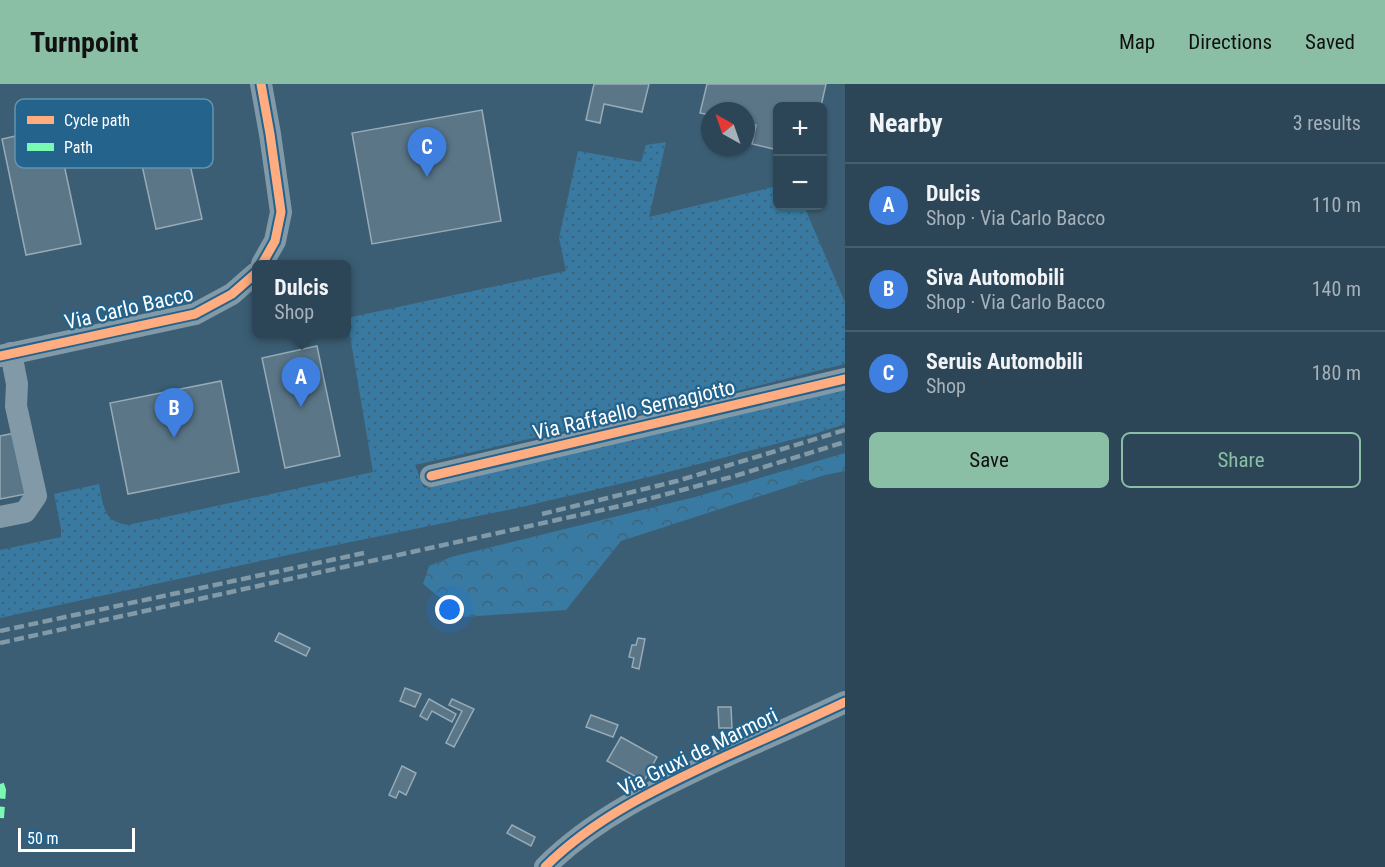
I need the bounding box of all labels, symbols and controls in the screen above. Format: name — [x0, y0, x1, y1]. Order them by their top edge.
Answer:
text: Turnpoint — [30, 26, 138, 59]
text: Map — [1119, 30, 1155, 54]
text: Directions — [1188, 30, 1272, 54]
text: Saved — [1305, 30, 1355, 54]
legend — [15, 99, 213, 168]
north arrow — [701, 102, 755, 156]
map controls — [773, 102, 827, 210]
button: + — [773, 102, 827, 156]
text: Nearby — [869, 108, 943, 138]
text: Cycle path — [64, 111, 130, 130]
text: 3 results — [1293, 111, 1361, 135]
pin: C — [408, 128, 446, 177]
text: Path — [64, 138, 93, 157]
button: − — [773, 156, 827, 210]
text: Dulcis — [926, 181, 980, 206]
text: A — [883, 193, 894, 217]
text: 110 m — [1312, 193, 1361, 217]
text: Shop · Via Carlo Bacco — [926, 206, 1105, 230]
popup — [252, 260, 351, 338]
text: Siva Automobili — [926, 265, 1065, 290]
text: Dulcis — [274, 275, 329, 300]
text: B — [883, 277, 894, 301]
text: 140 m — [1312, 277, 1361, 301]
street label: Via Carlo Bacco — [62, 282, 196, 334]
text: Shop · Via Carlo Bacco — [926, 290, 1105, 314]
text: Shop — [274, 300, 314, 324]
text: Seruis Automobili — [926, 349, 1083, 374]
pin: A — [282, 358, 320, 407]
text: C — [883, 361, 894, 385]
text: 180 m — [1312, 361, 1361, 385]
text: Shop — [926, 374, 966, 398]
street label: Via Raffaello Sernagiotto — [531, 375, 737, 445]
pin: B — [154, 388, 194, 438]
button: Save — [869, 432, 1109, 488]
button: Share — [1121, 432, 1361, 488]
your location — [435, 595, 464, 624]
street label: Via Gruxi de Marmori — [614, 703, 782, 801]
scale bar — [18, 825, 135, 852]
text: 50 m — [27, 829, 59, 848]

